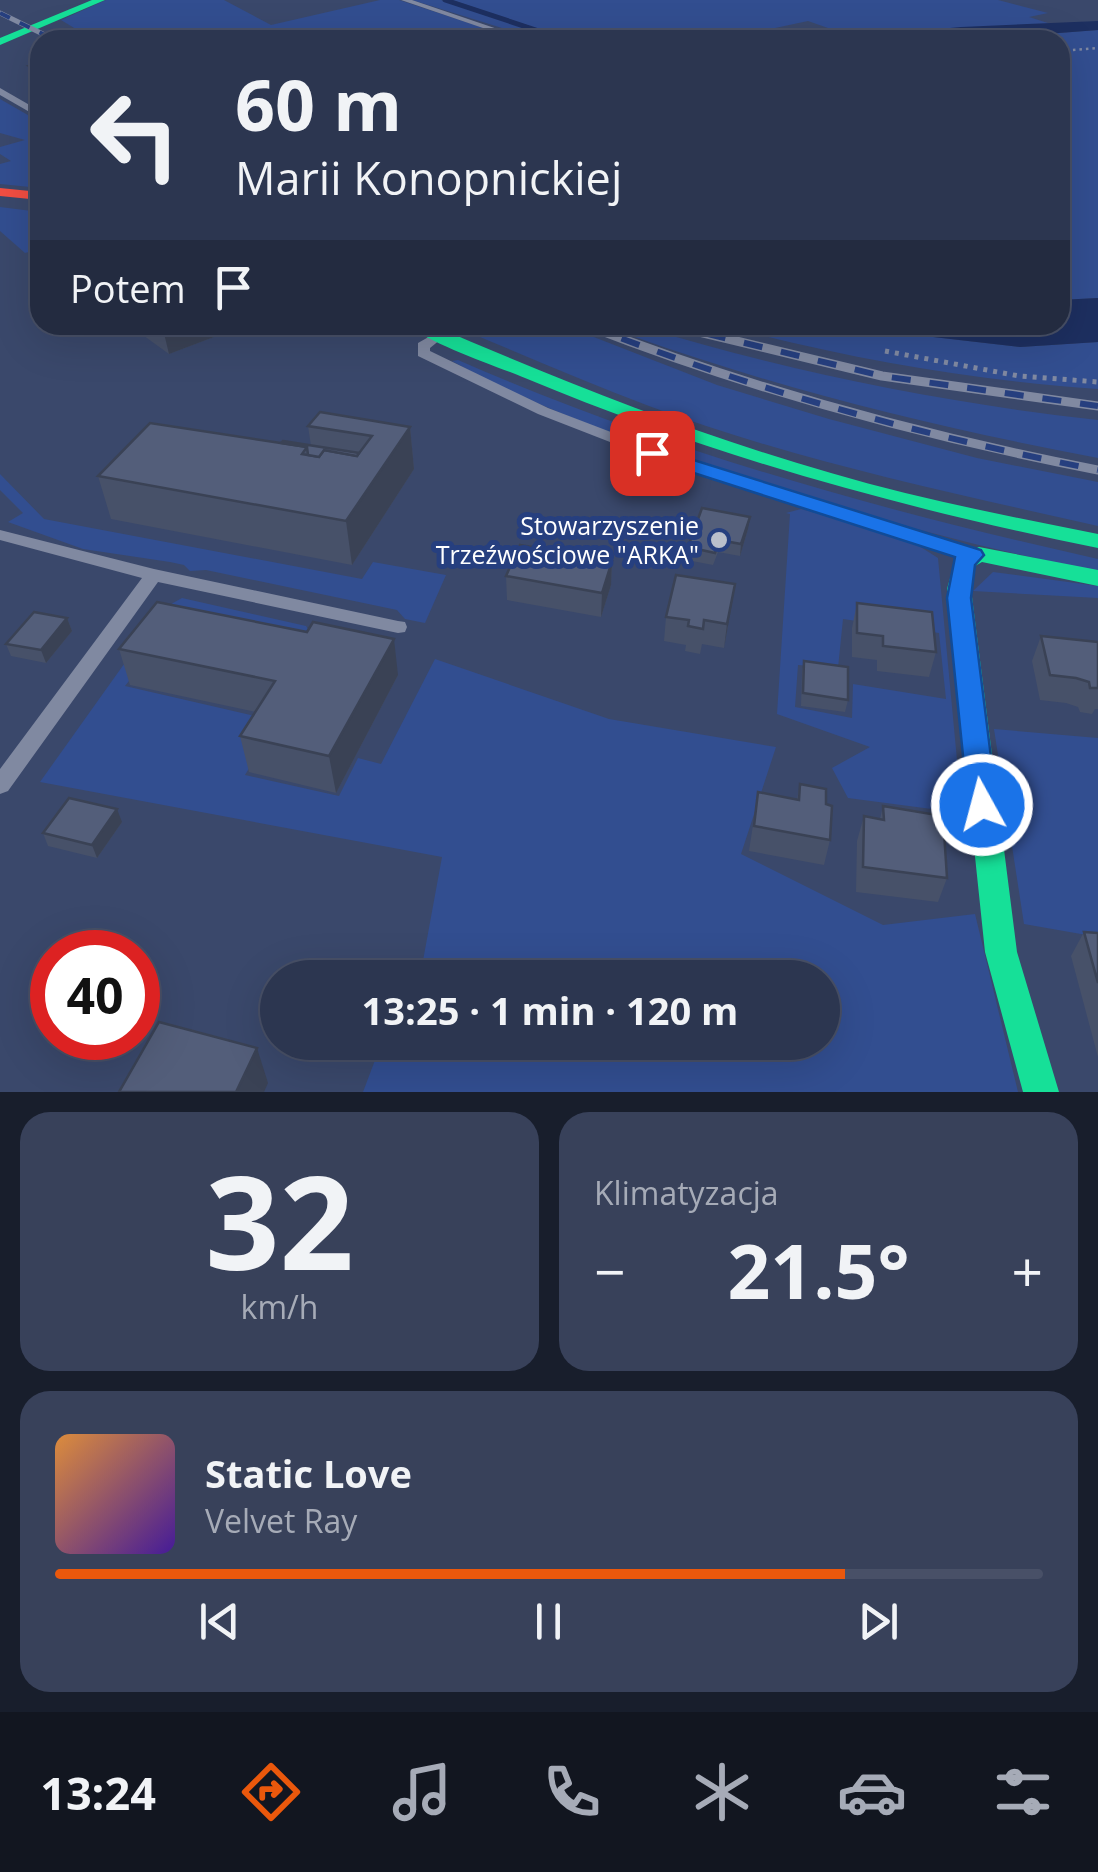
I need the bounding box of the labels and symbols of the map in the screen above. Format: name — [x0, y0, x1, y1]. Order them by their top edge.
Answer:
pin — [610, 411, 695, 496]
place label: Stowarzyszenie Trzeźwościowe "ARKA" — [436, 508, 699, 571]
marker: Stowarzyszenie Trzeźwościowe "ARKA" — [708, 529, 730, 551]
position arrow — [930, 753, 1034, 857]
speed limit sign: 40 — [30, 930, 160, 1060]

